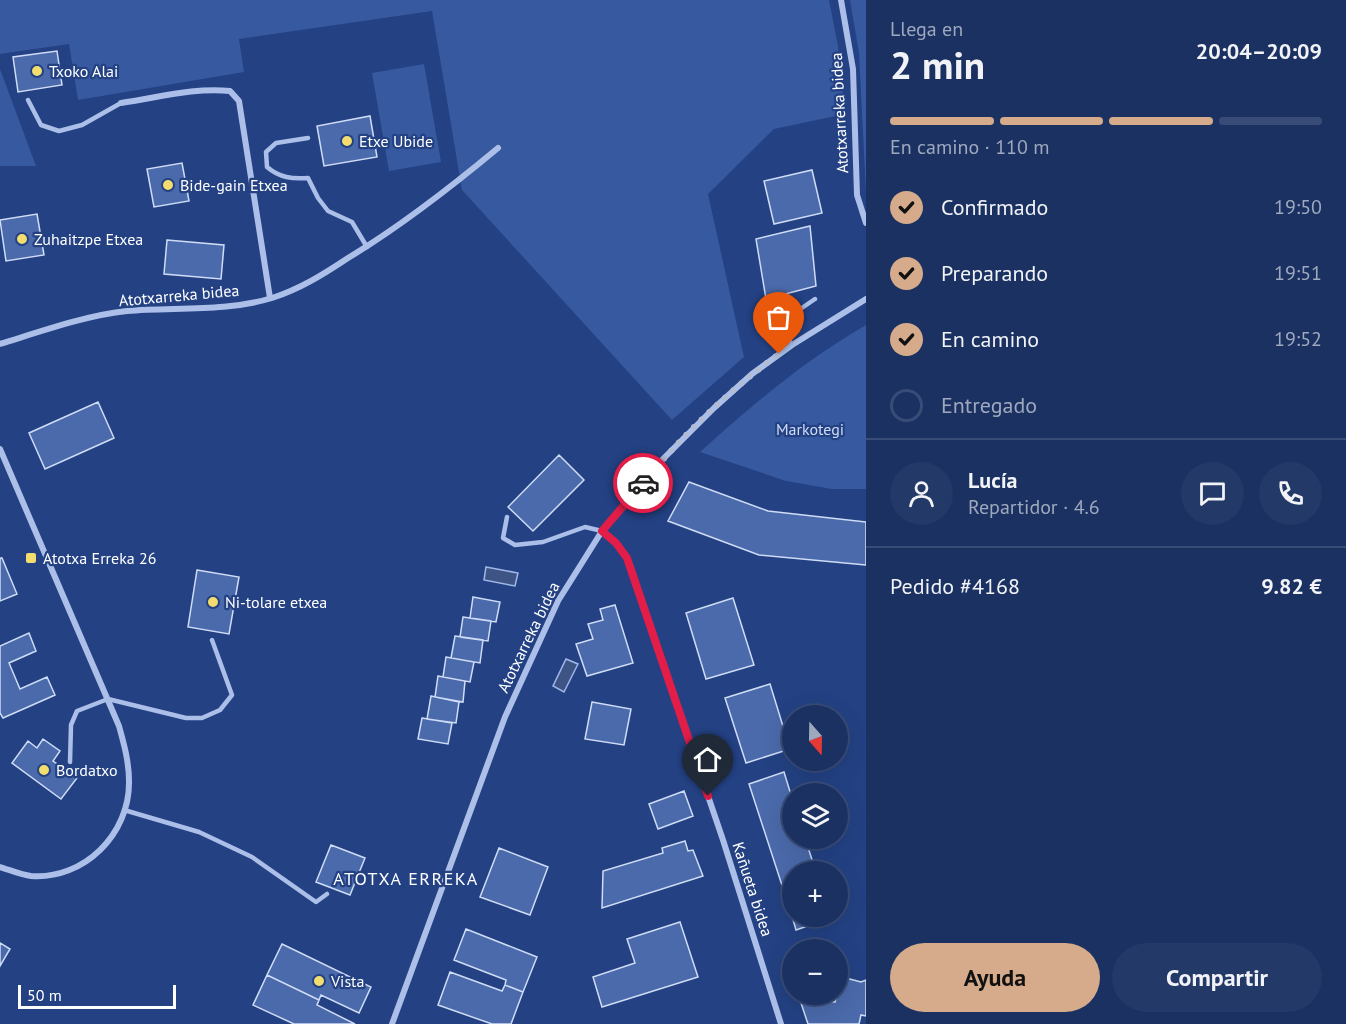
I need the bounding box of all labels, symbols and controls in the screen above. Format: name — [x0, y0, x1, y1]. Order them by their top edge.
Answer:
text: Llega en — [890, 16, 963, 42]
text: 20:04–20:09 — [1196, 37, 1322, 65]
text: 2 min — [890, 39, 985, 90]
street label: Atotxarreka bidea — [826, 52, 852, 174]
place label: Txoko Alai — [49, 61, 118, 81]
marker: Txoko Alai — [30, 64, 44, 78]
place label: Etxe Ubide — [359, 131, 433, 151]
marker: Etxe Ubide — [340, 134, 354, 148]
text: En camino · 110 m — [890, 134, 1050, 160]
place label: Bide-gain Etxea — [180, 175, 288, 195]
marker: Bide-gain Etxea — [161, 178, 175, 192]
icon: check — [890, 191, 923, 224]
text: Confirmado — [941, 193, 1048, 221]
text: 19:50 — [1274, 194, 1322, 220]
place label: Zuhaitzpe Etxea — [34, 229, 143, 249]
marker: Zuhaitzpe Etxea — [15, 232, 29, 246]
icon: check — [890, 257, 923, 290]
text: Preparando — [941, 259, 1048, 287]
text: 19:51 — [1274, 260, 1322, 286]
street label: Atotxarreka bidea — [118, 280, 240, 310]
pin — [753, 292, 804, 354]
icon: bag — [762, 301, 795, 334]
icon: check — [890, 323, 923, 356]
text: En camino — [941, 325, 1039, 353]
text: 19:52 — [1274, 326, 1322, 352]
text: Entregado — [941, 391, 1037, 419]
park label: Markotegi — [776, 419, 844, 439]
courier — [613, 453, 673, 513]
button: person — [890, 462, 953, 525]
button: chat — [1181, 462, 1244, 525]
button: phone — [1259, 462, 1322, 525]
text: Lucía — [968, 466, 1018, 494]
icon: car — [627, 467, 660, 500]
text: Repartidor · 4.6 — [968, 494, 1100, 520]
place label: Atotxa Erreka 26 — [43, 548, 156, 568]
marker: Atotxa Erreka 26 — [24, 551, 38, 565]
text: Pedido #4168 — [890, 572, 1020, 600]
text: 9.82 € — [1261, 572, 1322, 600]
street label: Atotxarreka bidea — [493, 578, 563, 696]
place label: Ni-tolare etxea — [225, 592, 327, 612]
marker: Ni-tolare etxea — [206, 595, 220, 609]
north arrow — [782, 705, 848, 771]
map controls — [782, 705, 848, 1005]
pin — [682, 734, 733, 796]
icon: home — [691, 743, 724, 776]
place label: Bordatxo — [56, 760, 118, 780]
marker: Bordatxo — [37, 763, 51, 777]
button: layers — [782, 783, 848, 849]
street label: Kañueta bidea — [728, 839, 778, 939]
button: + — [782, 861, 848, 927]
district label: ATOTXA ERREKA — [333, 867, 479, 890]
button: − — [782, 939, 848, 1005]
button: Ayuda — [890, 943, 1100, 1012]
button: Compartir — [1112, 943, 1322, 1012]
place label: Vista — [330, 971, 364, 991]
marker: Vista — [312, 974, 326, 988]
scale bar — [18, 982, 176, 1010]
text: 50 m — [27, 985, 62, 1005]

